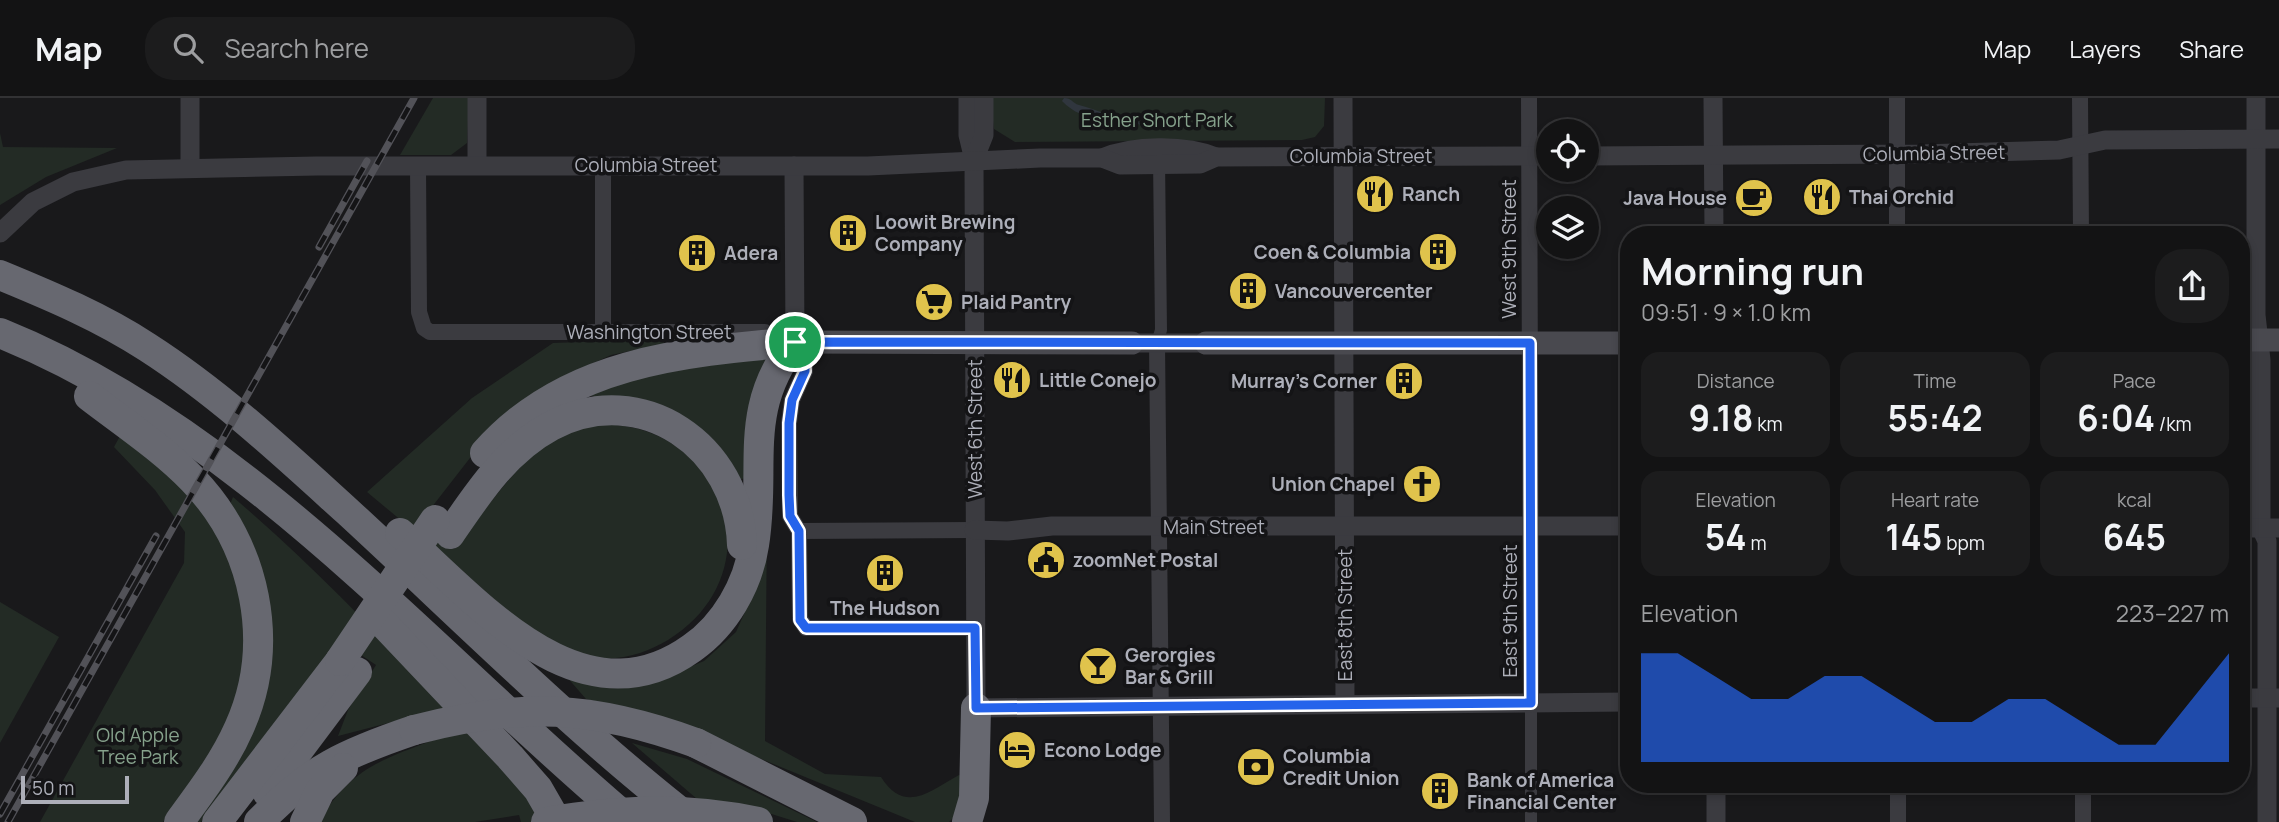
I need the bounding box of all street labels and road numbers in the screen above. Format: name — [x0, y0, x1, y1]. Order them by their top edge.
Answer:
street label: Columbia Street — [1863, 139, 2005, 167]
street label: Columbia Street — [1290, 143, 1432, 169]
street label: Columbia Street — [575, 152, 717, 178]
street label: West 9th Street — [1496, 179, 1522, 319]
street label: Washington Street — [566, 319, 732, 345]
street label: West 6th Street — [962, 359, 988, 499]
street label: Main Street — [1163, 514, 1265, 540]
street label: East 9th Street — [1497, 544, 1523, 678]
street label: East 8th Street — [1332, 549, 1358, 681]

